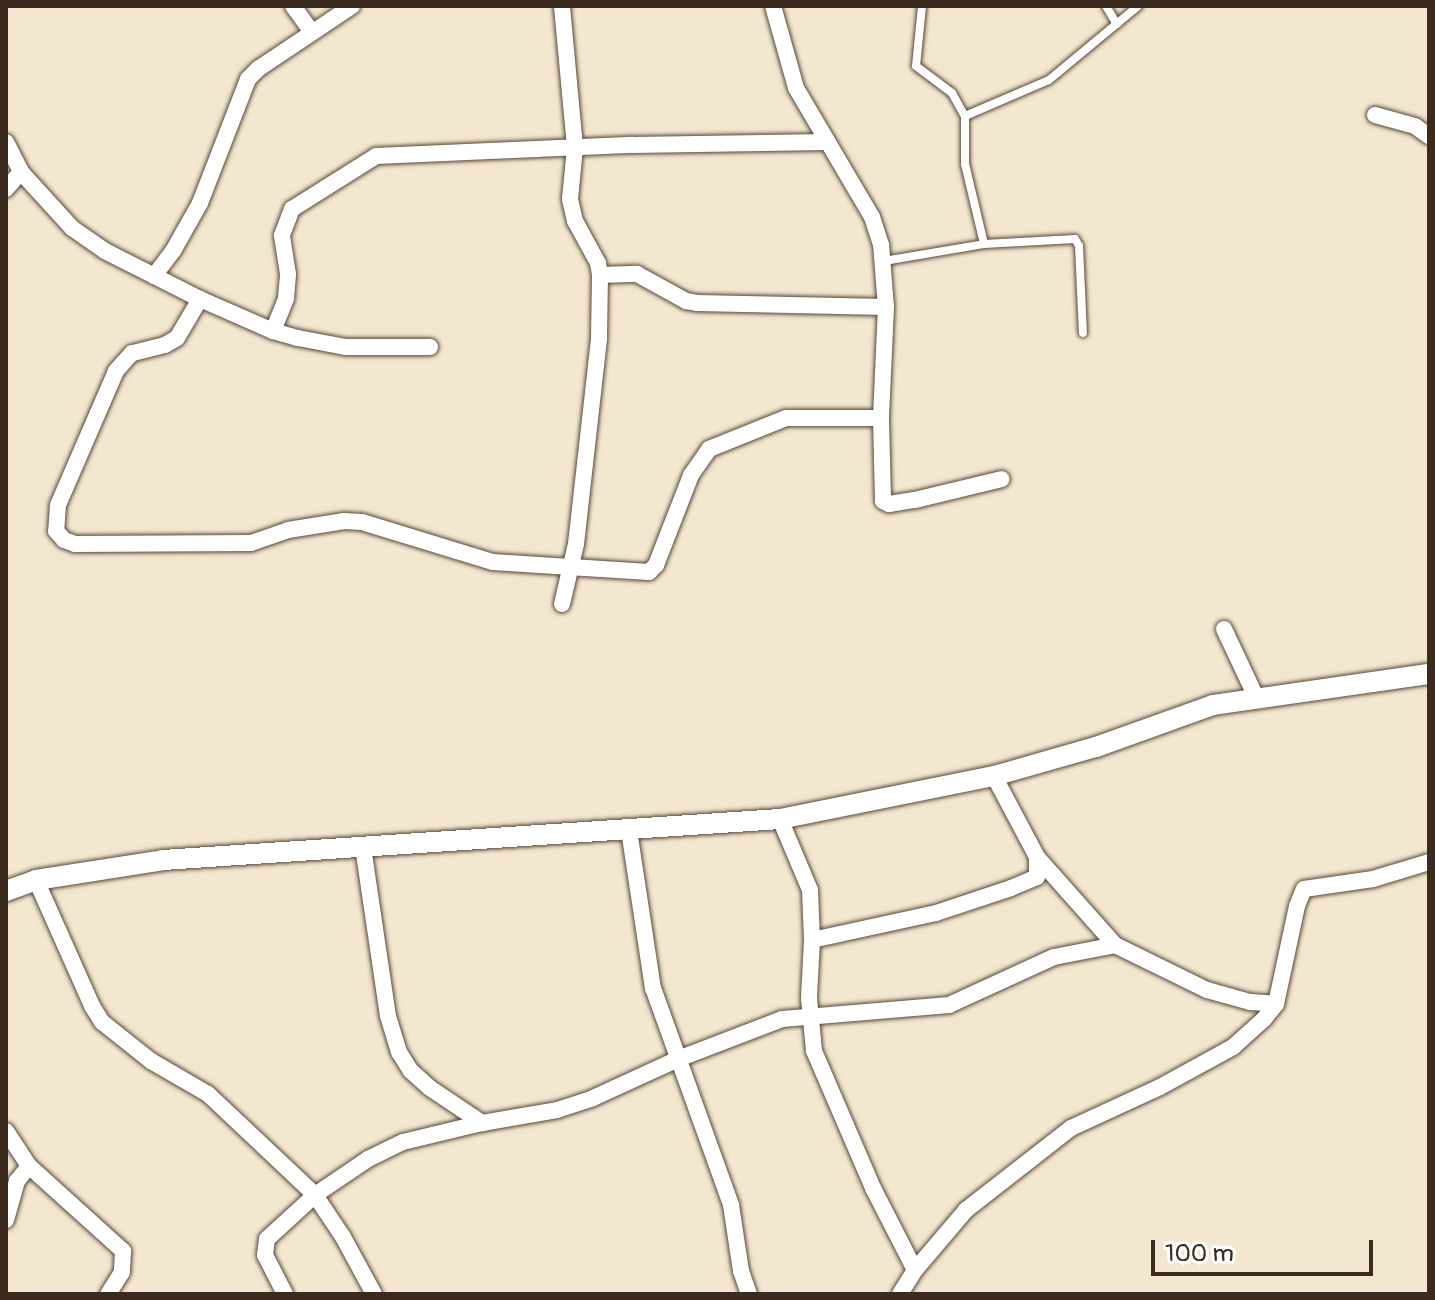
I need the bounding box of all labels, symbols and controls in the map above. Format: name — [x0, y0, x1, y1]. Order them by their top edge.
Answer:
scale bar — [1155, 1224, 1377, 1274]
text: 100 m — [1165, 1239, 1234, 1268]

